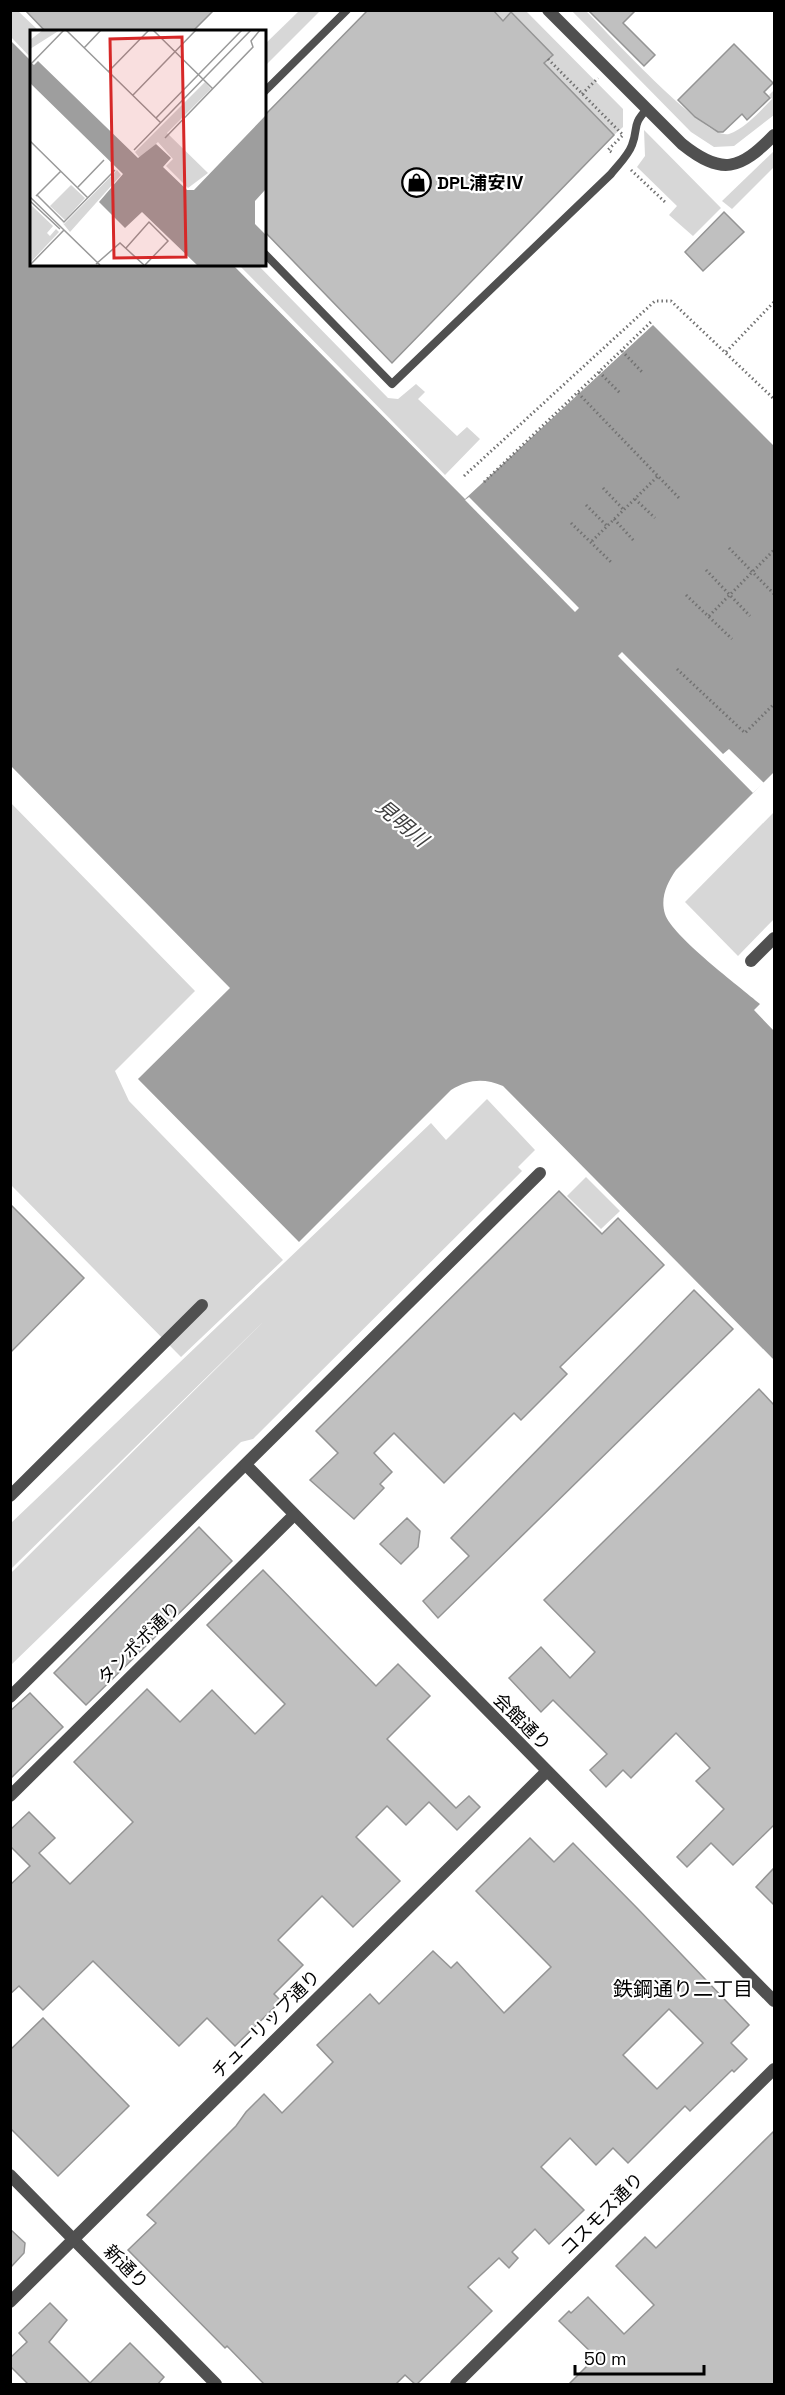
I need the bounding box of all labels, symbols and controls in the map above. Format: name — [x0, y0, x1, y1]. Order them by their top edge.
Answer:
inset map — [30, 30, 266, 266]
shop icon: DPL浦安Ⅳ — [400, 167, 432, 199]
place label: DPL浦安Ⅳ — [437, 171, 524, 194]
water label: 見明川 — [371, 794, 435, 854]
street label: タンポポ通り — [92, 1596, 185, 1689]
street label: 会館通り — [489, 1688, 556, 1755]
street label: チューリップ通り — [207, 1965, 325, 2083]
district label: 鉄鋼通り二丁目 — [613, 1976, 753, 2002]
street label: コスモス通り — [555, 2167, 648, 2260]
street label: 新通り — [99, 2239, 154, 2294]
scale bar — [575, 2338, 704, 2376]
text: 50 m — [584, 2347, 626, 2370]

